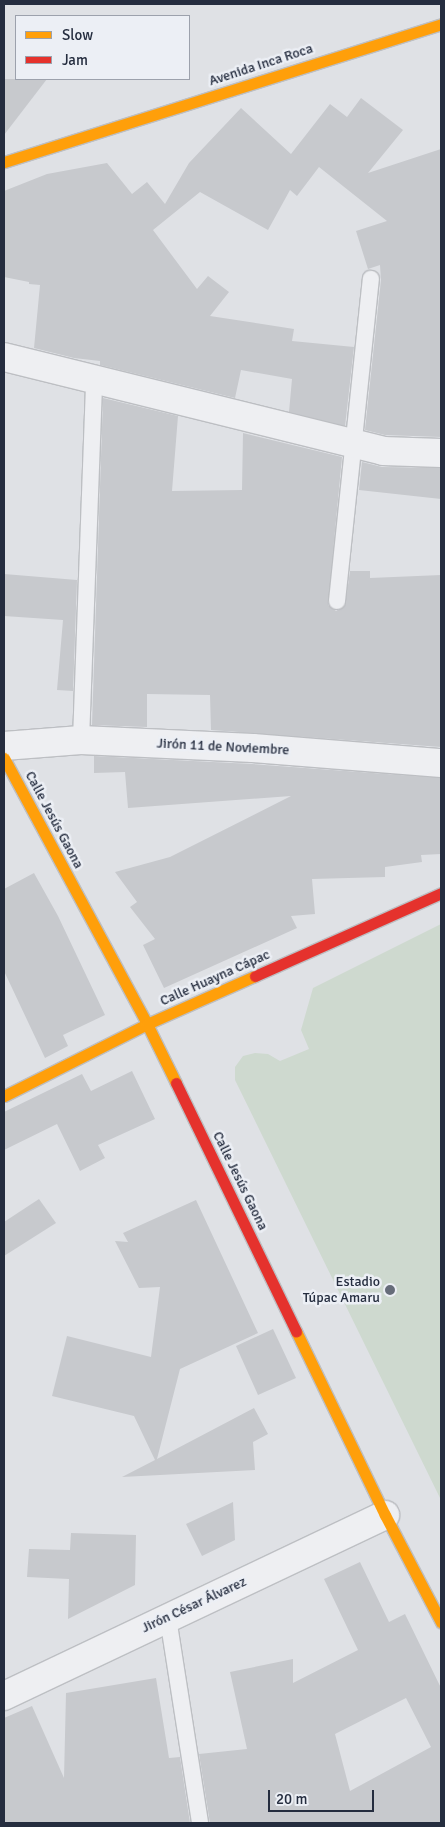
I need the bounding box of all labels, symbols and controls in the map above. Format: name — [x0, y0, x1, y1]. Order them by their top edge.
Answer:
legend — [15, 15, 190, 80]
text: Slow — [62, 26, 93, 44]
street label: Avenida Inca Roca — [207, 40, 315, 90]
text: Jam — [62, 51, 88, 69]
street label: Jirón 11 de Noviembre — [156, 735, 290, 759]
street label: Calle Jesús Gaona — [21, 768, 87, 872]
street label: Calle Huayna Cápac — [158, 946, 272, 1010]
street label: Calle Jesús Gaona — [209, 1129, 271, 1233]
place label: Estadio Túpac Amaru — [303, 1274, 380, 1306]
marker: Estadio Túpac Amaru — [384, 1284, 396, 1296]
street label: Jirón César Álvarez — [139, 1573, 249, 1637]
scale bar — [270, 1780, 376, 1812]
text: 20 m — [276, 1790, 307, 1808]

